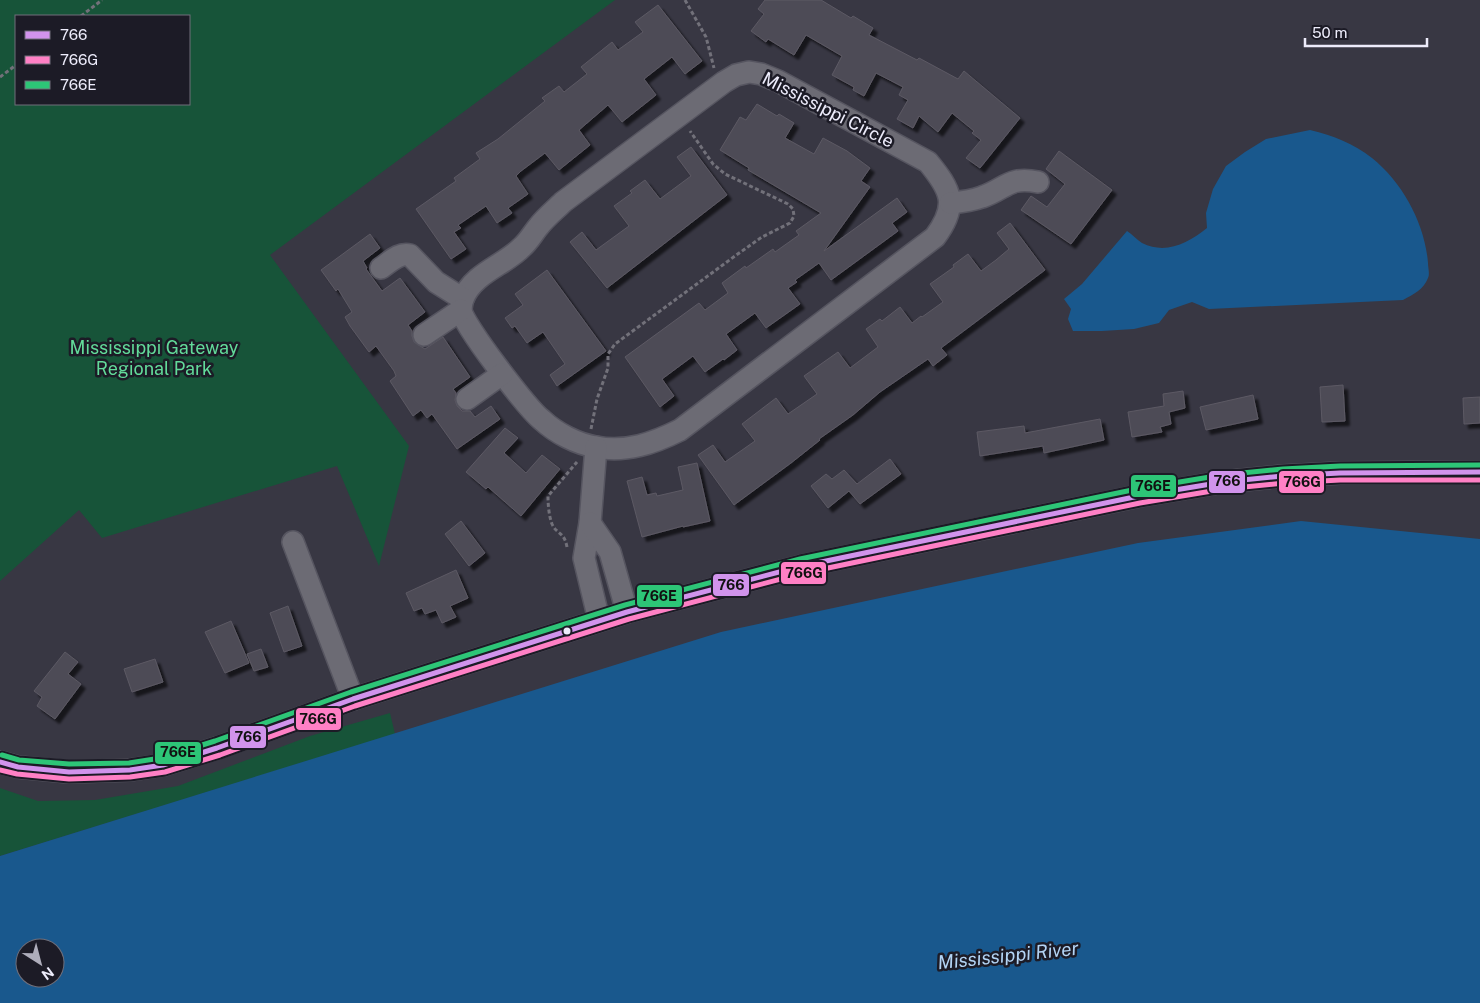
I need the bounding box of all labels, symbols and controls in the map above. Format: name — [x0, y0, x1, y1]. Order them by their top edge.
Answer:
legend — [15, 15, 190, 105]
scale bar — [1305, 15, 1428, 47]
text: 50 m — [1312, 24, 1347, 41]
text: 766 — [60, 26, 87, 43]
text: 766G — [60, 51, 98, 68]
street label: Mississippi Circle — [759, 67, 897, 152]
text: 766E — [60, 76, 97, 93]
park label: Mississippi Gateway Regional Park — [70, 337, 239, 379]
line badge: 766 — [1208, 470, 1246, 494]
line badge: 766G — [1278, 470, 1325, 494]
text: 766 — [1213, 473, 1241, 489]
line badge: 766E — [1130, 474, 1177, 498]
text: 766G — [1283, 474, 1321, 490]
text: 766E — [1135, 478, 1171, 494]
line badge: 766G — [780, 561, 827, 585]
text: 766G — [785, 565, 823, 581]
line badge: 766 — [712, 573, 750, 597]
text: 766 — [717, 577, 745, 593]
line badge: 766E — [636, 584, 683, 608]
text: 766E — [641, 588, 677, 604]
unlabelled marker — [562, 626, 572, 636]
line badge: 766G — [295, 707, 342, 731]
text: 766G — [299, 711, 337, 727]
line badge: 766 — [229, 725, 267, 749]
text: 766 — [234, 729, 262, 745]
line badge: 766E — [154, 741, 202, 765]
text: 766E — [160, 744, 196, 760]
water label: Mississippi River — [936, 937, 1080, 973]
north arrow — [15, 938, 65, 988]
text: N — [39, 964, 57, 983]

